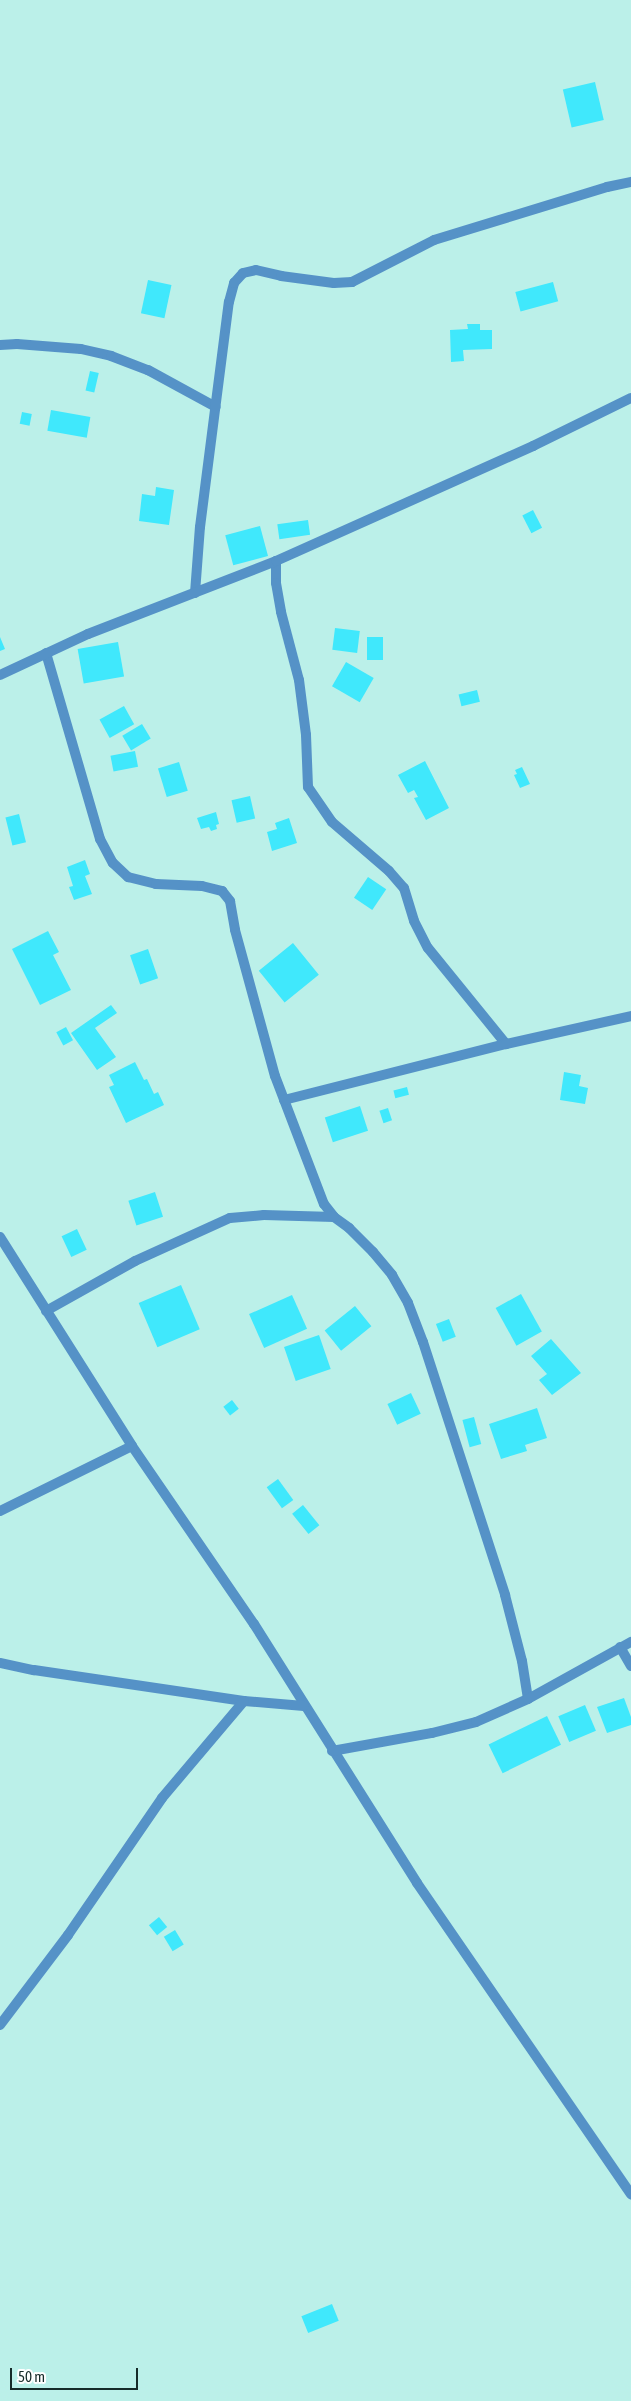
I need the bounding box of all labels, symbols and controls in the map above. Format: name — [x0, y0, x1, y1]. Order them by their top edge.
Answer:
scale bar — [12, 2358, 140, 2390]
text: 50 m — [18, 2368, 45, 2385]

